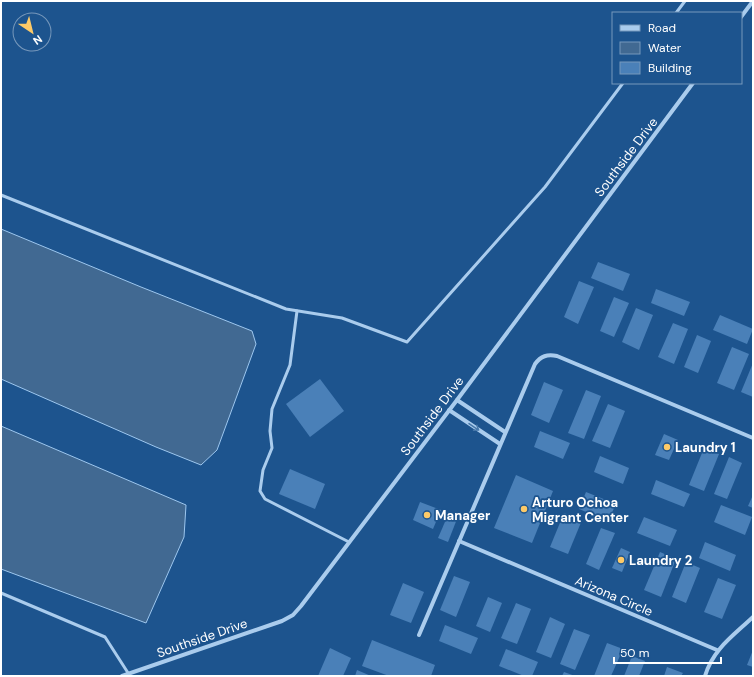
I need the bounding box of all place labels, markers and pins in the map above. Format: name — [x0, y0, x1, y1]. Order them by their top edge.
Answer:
place label: Laundry 1 — [675, 439, 735, 456]
marker: Laundry 1 — [662, 442, 672, 452]
place label: Arturo Ochoa Migrant Center — [532, 494, 629, 526]
marker: Arturo Ochoa Migrant Center — [519, 504, 529, 514]
place label: Manager — [435, 507, 491, 524]
marker: Manager — [422, 510, 432, 520]
place label: Laundry 2 — [629, 552, 692, 569]
marker: Laundry 2 — [616, 555, 626, 565]

